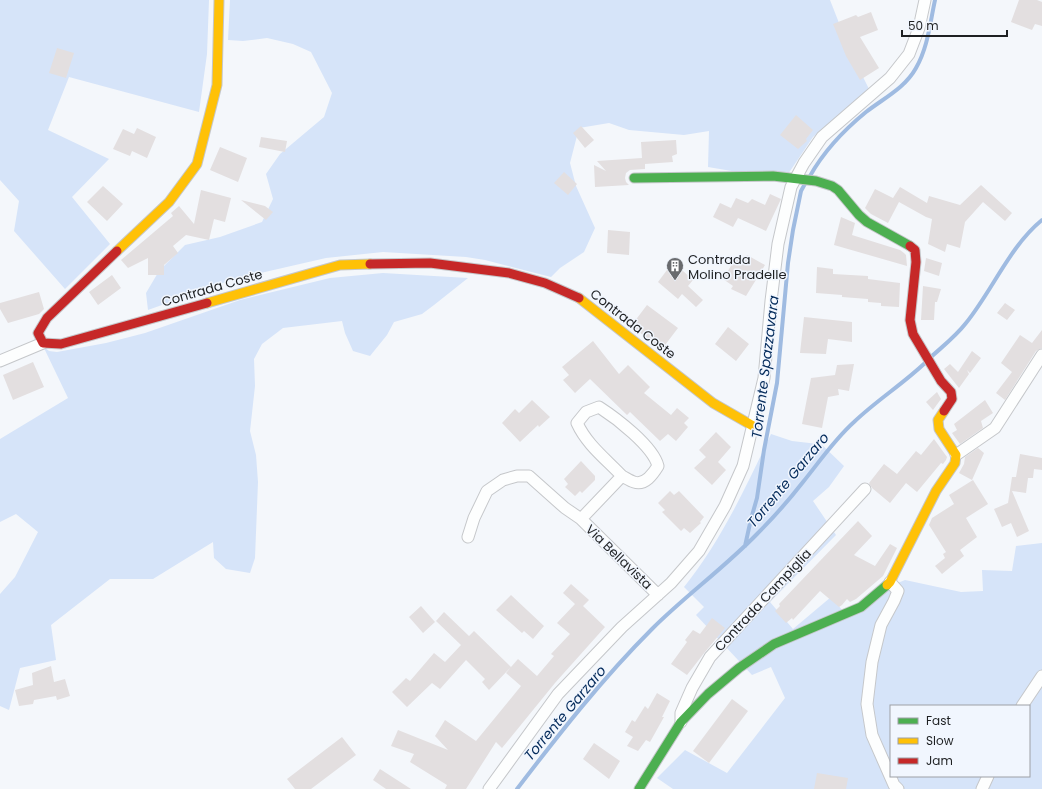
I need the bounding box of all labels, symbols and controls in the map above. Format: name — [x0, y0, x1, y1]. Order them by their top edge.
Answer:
scale bar — [902, 12, 1007, 38]
text: 50 m — [908, 17, 939, 34]
place label: Contrada Molino Pradelle — [688, 250, 787, 284]
building icon: Contrada Molino Pradelle — [665, 256, 685, 281]
street label: Contrada Coste — [159, 265, 265, 311]
street label: Contrada Coste — [586, 284, 680, 364]
water label: Torrente Spazzavara — [746, 294, 784, 440]
water label: Torrente Garzaro — [742, 428, 834, 532]
street label: Via Bellavista — [581, 520, 657, 594]
street label: Contrada Campiglia — [710, 544, 816, 656]
water label: Torrente Garzaro — [519, 661, 611, 765]
legend — [890, 705, 1030, 777]
text: Fast — [926, 712, 951, 729]
text: Slow — [926, 732, 954, 749]
text: Jam — [926, 752, 953, 769]

